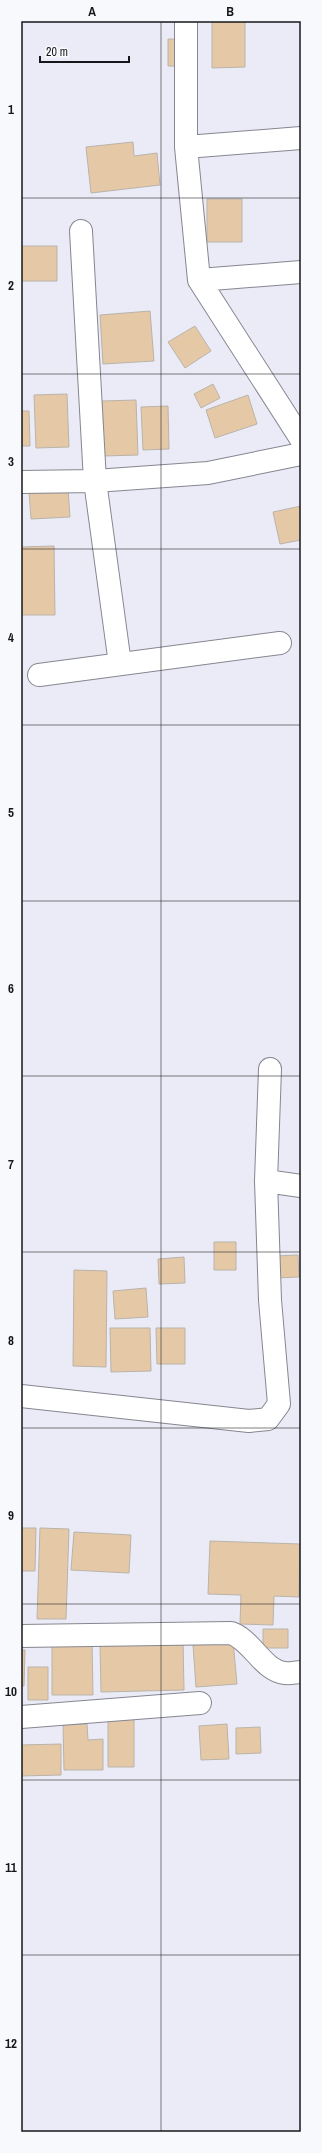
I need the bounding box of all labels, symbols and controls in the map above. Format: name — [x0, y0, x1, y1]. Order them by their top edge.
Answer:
text: A — [88, 3, 96, 20]
text: B — [226, 3, 234, 20]
scale bar — [40, 38, 129, 64]
text: 20 m — [46, 44, 68, 60]
text: 1 — [8, 101, 14, 118]
text: 2 — [8, 277, 14, 294]
text: 3 — [8, 453, 14, 470]
text: 4 — [8, 629, 14, 646]
text: 5 — [8, 804, 14, 821]
text: 6 — [8, 980, 14, 997]
text: 7 — [8, 1156, 14, 1173]
text: 8 — [8, 1332, 14, 1349]
text: 9 — [8, 1507, 14, 1524]
text: 10 — [5, 1683, 17, 1700]
text: 11 — [5, 1859, 17, 1876]
text: 12 — [5, 2035, 17, 2052]

